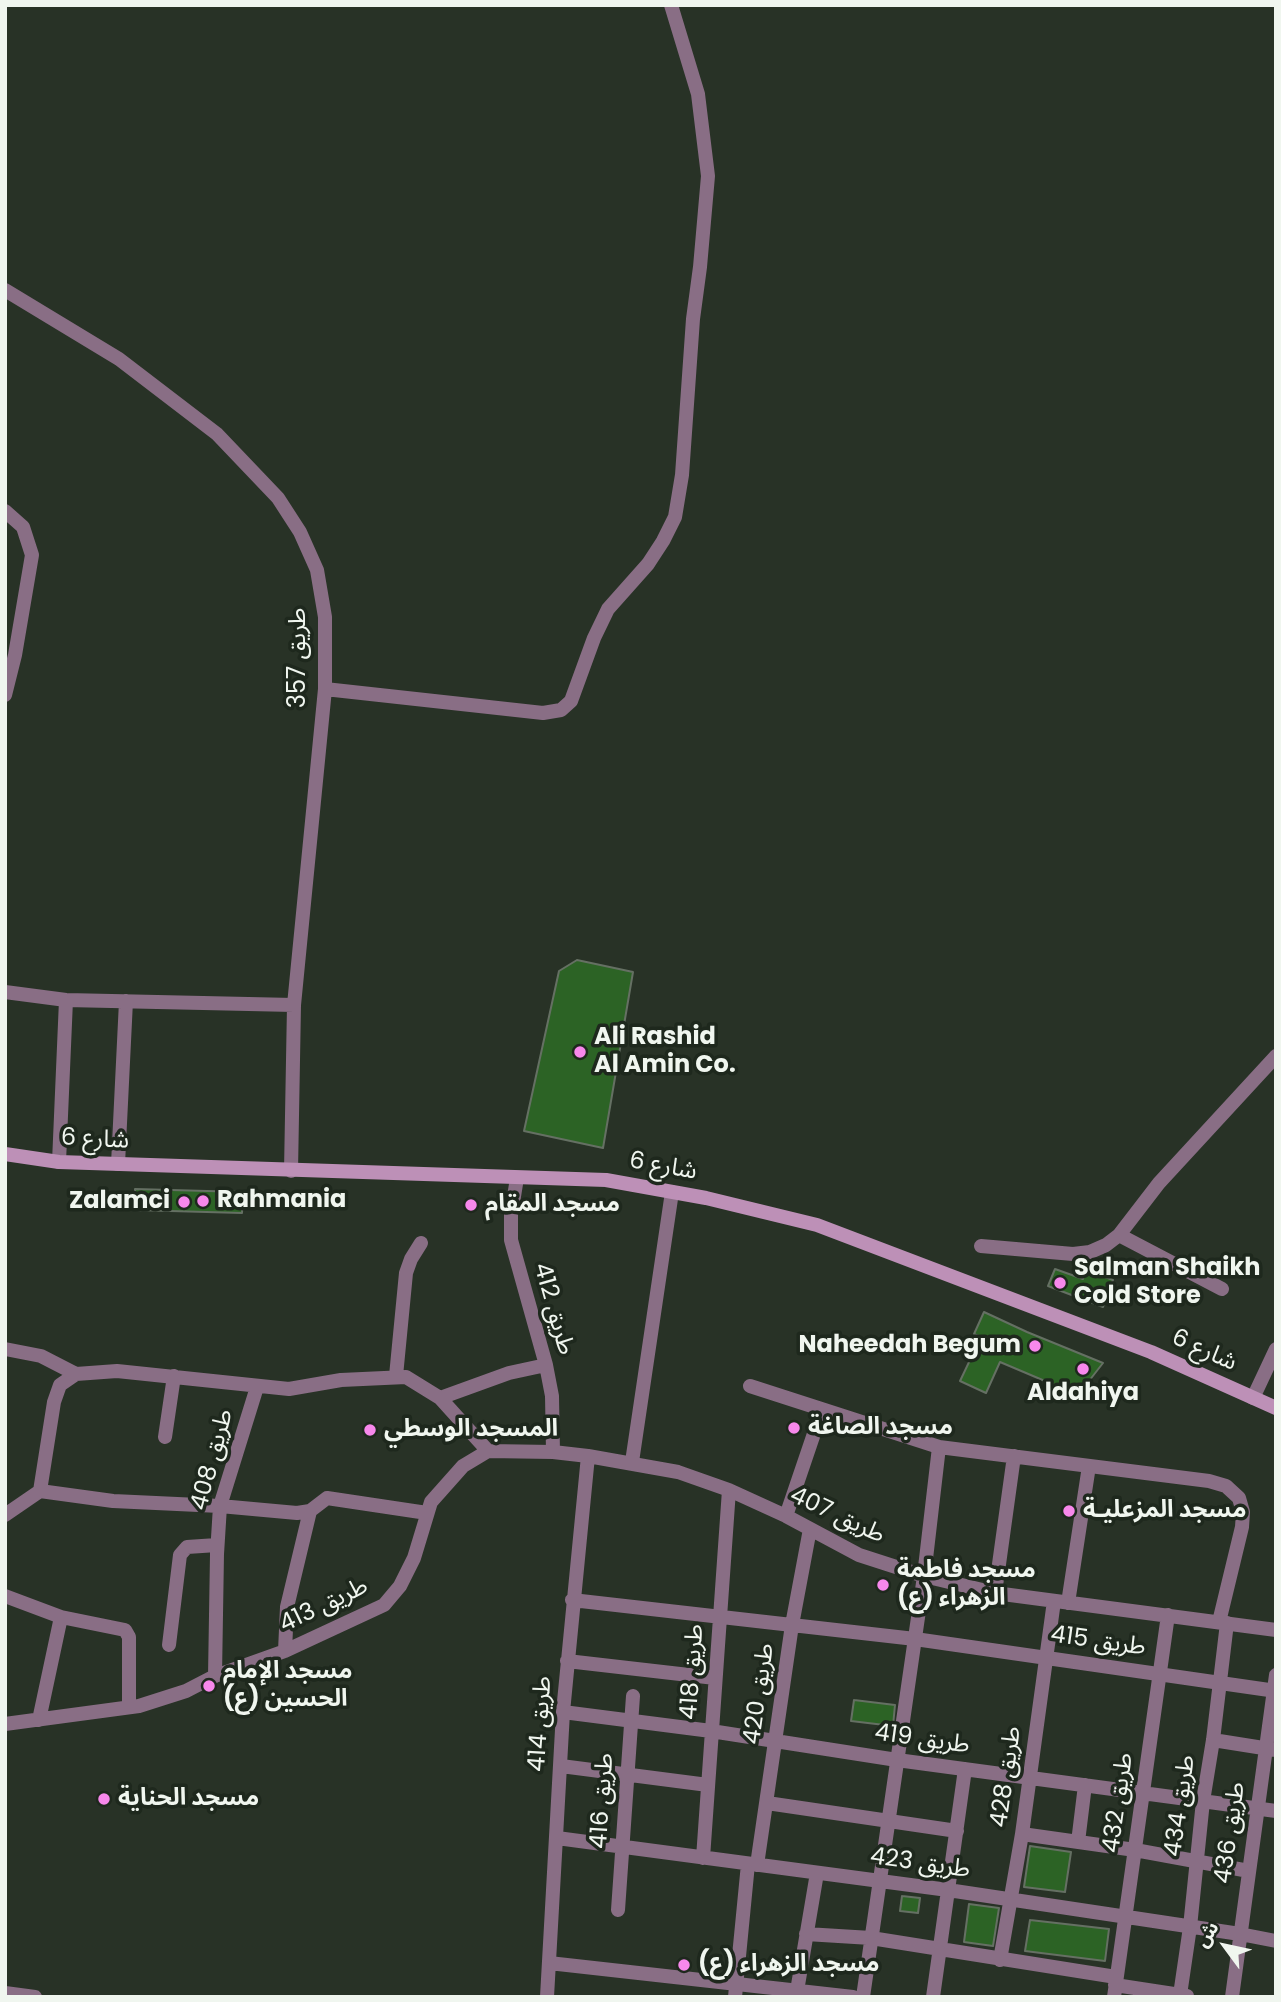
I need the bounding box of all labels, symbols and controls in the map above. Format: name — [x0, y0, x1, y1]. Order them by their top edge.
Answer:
street label: طريق 357 — [285, 608, 313, 708]
place label: Ali Rashid Al Amin Co. — [594, 1024, 736, 1080]
marker: Ali Rashid Al Amin Co. — [572, 1044, 588, 1060]
street label: شارع 6 — [60, 1124, 130, 1156]
street label: شارع 6 — [627, 1147, 699, 1187]
place label: Rahmania — [217, 1187, 346, 1215]
place label: Zalamci — [69, 1188, 170, 1216]
place label: مسجد المقام — [485, 1191, 620, 1219]
marker: Rahmania — [195, 1193, 211, 1209]
marker: Zalamci — [176, 1194, 192, 1210]
marker: مسجد المقام — [463, 1197, 479, 1213]
place label: Salman Shaikh Cold Store — [1074, 1255, 1260, 1311]
street label: طريق 412 — [526, 1260, 580, 1358]
marker: Salman Shaikh Cold Store — [1052, 1275, 1068, 1291]
street label: شارع 6 — [1167, 1324, 1241, 1378]
place label: Naheedah Begum — [799, 1332, 1021, 1360]
marker: Naheedah Begum — [1027, 1338, 1043, 1354]
marker: Aldahiya — [1075, 1361, 1091, 1377]
place label: Aldahiya — [1027, 1380, 1139, 1408]
street label: طريق 408 — [186, 1406, 240, 1514]
place label: مسجد الصاغة — [808, 1414, 953, 1442]
place label: المسجد الوسطي — [384, 1416, 558, 1444]
marker: مسجد الصاغة — [786, 1420, 802, 1436]
marker: المسجد الوسطي — [362, 1422, 378, 1438]
street label: طريق 407 — [785, 1482, 889, 1550]
place label: مسجد المزعليـة — [1083, 1497, 1246, 1525]
marker: مسجد المزعليـة — [1061, 1503, 1077, 1519]
place label: مسجد فاطمة الزهراء (ع) — [897, 1557, 1036, 1613]
street label: طريق 413 — [275, 1572, 373, 1640]
marker: مسجد فاطمة الزهراء (ع) — [875, 1577, 891, 1593]
street label: طريق 415 — [1049, 1621, 1147, 1663]
street label: طريق 418 — [675, 1623, 711, 1721]
street label: طريق 420 — [739, 1642, 781, 1746]
place label: مسجد الإمام الحسين (ع) — [223, 1658, 352, 1714]
street label: طريق 414 — [523, 1675, 559, 1773]
marker: مسجد الإمام الحسين (ع) — [201, 1678, 217, 1694]
street label: طريق 419 — [873, 1719, 971, 1761]
street label: طريق 428 — [986, 1724, 1028, 1830]
street label: طريق 432 — [1098, 1751, 1140, 1855]
street label: طريق 416 — [585, 1752, 621, 1850]
street label: طريق 434 — [1160, 1753, 1202, 1859]
street label: طريق 436 — [1210, 1780, 1252, 1886]
place label: مسجد الحناية — [118, 1785, 259, 1813]
marker: مسجد الحناية — [96, 1791, 112, 1807]
street label: طريق 423 — [868, 1843, 972, 1885]
north arrow — [1190, 1911, 1260, 1981]
text: ش — [1189, 1916, 1225, 1953]
place label: مسجد الزهراء (ع) — [698, 1951, 880, 1979]
marker: مسجد الزهراء (ع) — [676, 1957, 692, 1973]

